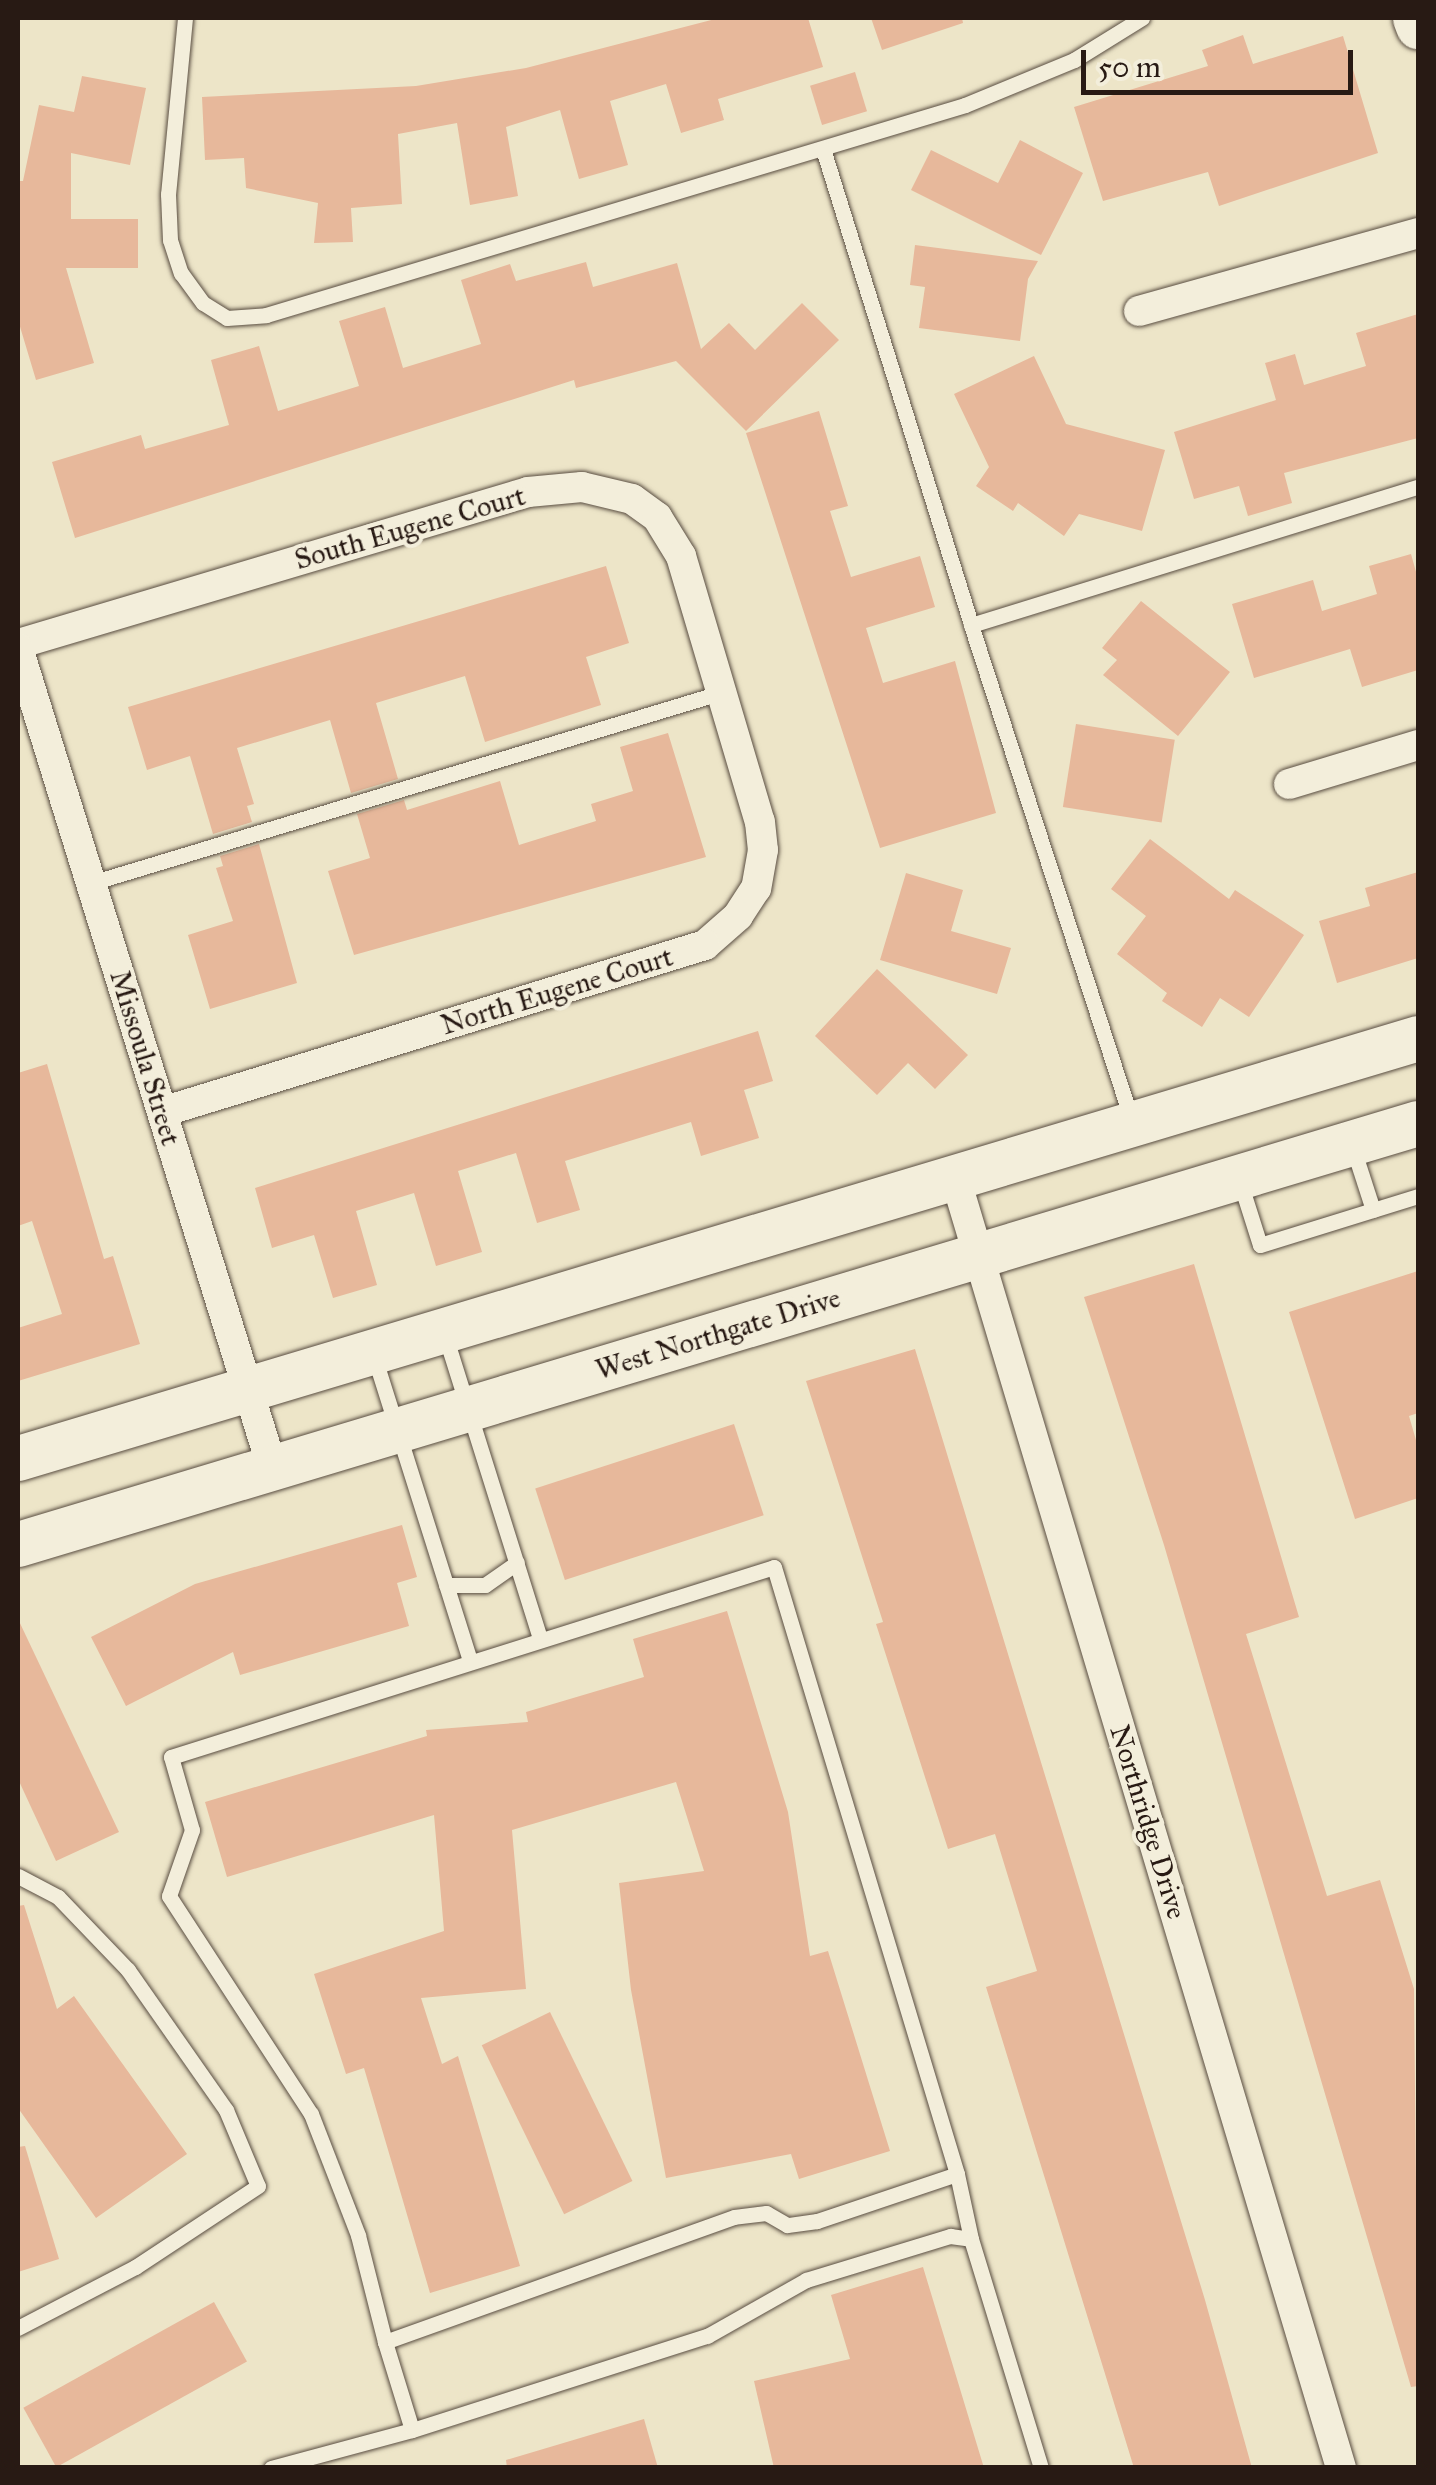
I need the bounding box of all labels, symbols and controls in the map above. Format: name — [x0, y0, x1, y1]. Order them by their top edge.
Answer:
scale bar — [1086, 30, 1358, 92]
text: 50 m — [1098, 49, 1161, 85]
street label: South Eugene Court — [291, 479, 529, 577]
street label: North Eugene Court — [437, 940, 677, 1042]
street label: Missoula Street — [102, 966, 188, 1150]
street label: West Northgate Drive — [592, 1281, 844, 1387]
street label: Northridge Drive — [1103, 1721, 1193, 1923]

